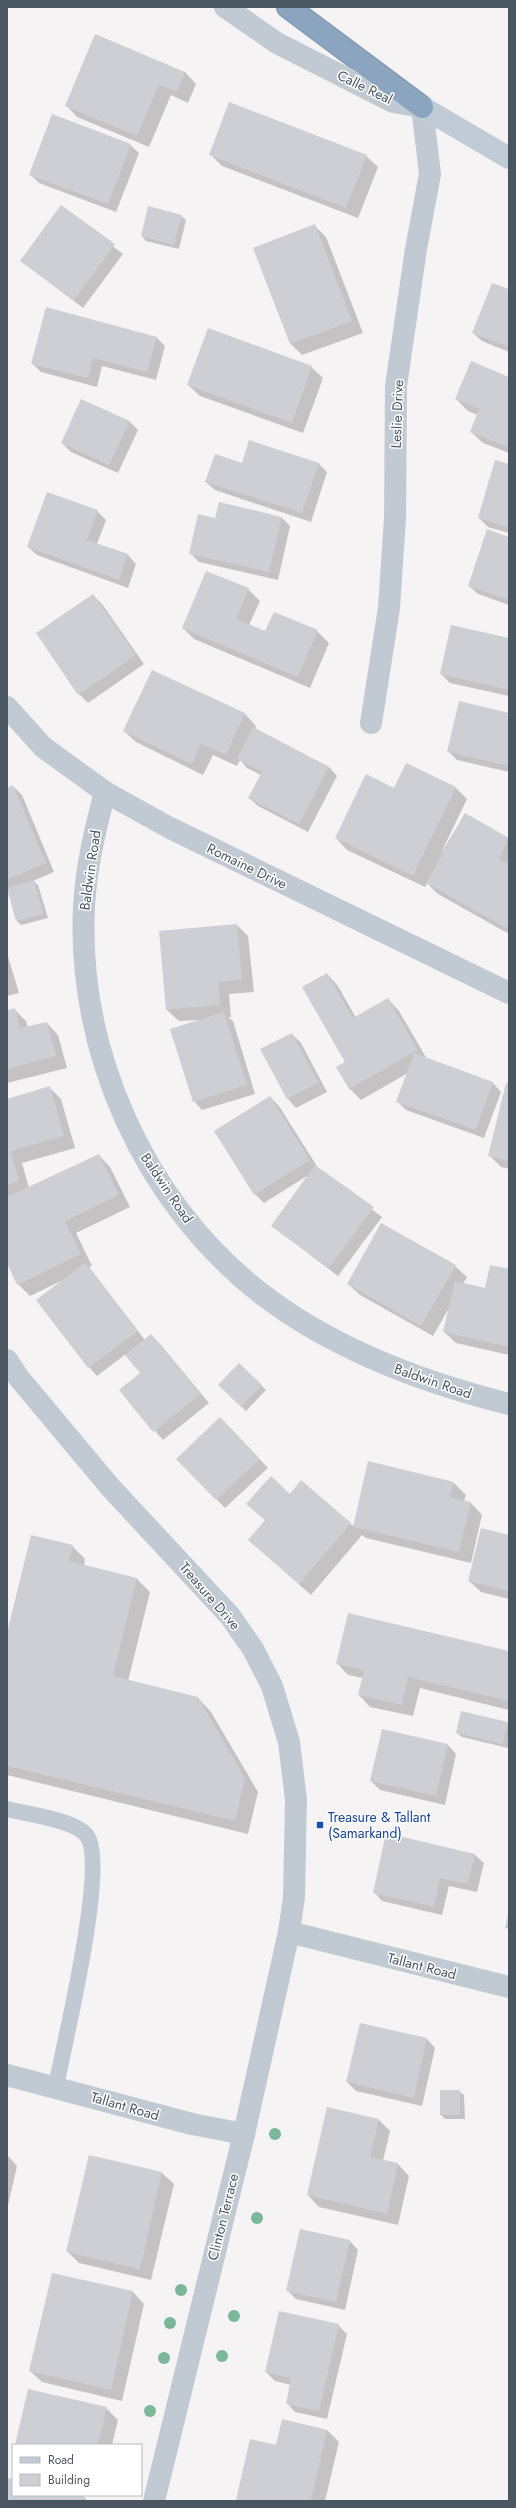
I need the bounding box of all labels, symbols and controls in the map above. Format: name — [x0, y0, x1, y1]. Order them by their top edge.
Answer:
street label: Calle Real — [334, 65, 396, 109]
street label: Leslie Drive — [386, 379, 408, 449]
street label: Baldwin Road — [74, 829, 106, 911]
street label: Romaine Drive — [204, 838, 290, 894]
street label: Baldwin Road — [136, 1149, 198, 1227]
street label: Baldwin Road — [392, 1358, 474, 1404]
street label: Treasure Drive — [175, 1558, 245, 1634]
place label: Treasure & Tallant (Samarkand) — [328, 1807, 431, 1843]
marker: Treasure & Tallant (Samarkand) — [315, 1820, 325, 1830]
street label: Tallant Road — [386, 1948, 458, 1984]
street label: Tallant Road — [89, 2087, 161, 2125]
street label: Clinton Terrace — [203, 2171, 243, 2263]
legend — [12, 2444, 142, 2496]
text: Road — [48, 2451, 74, 2469]
text: Building — [48, 2471, 90, 2489]

